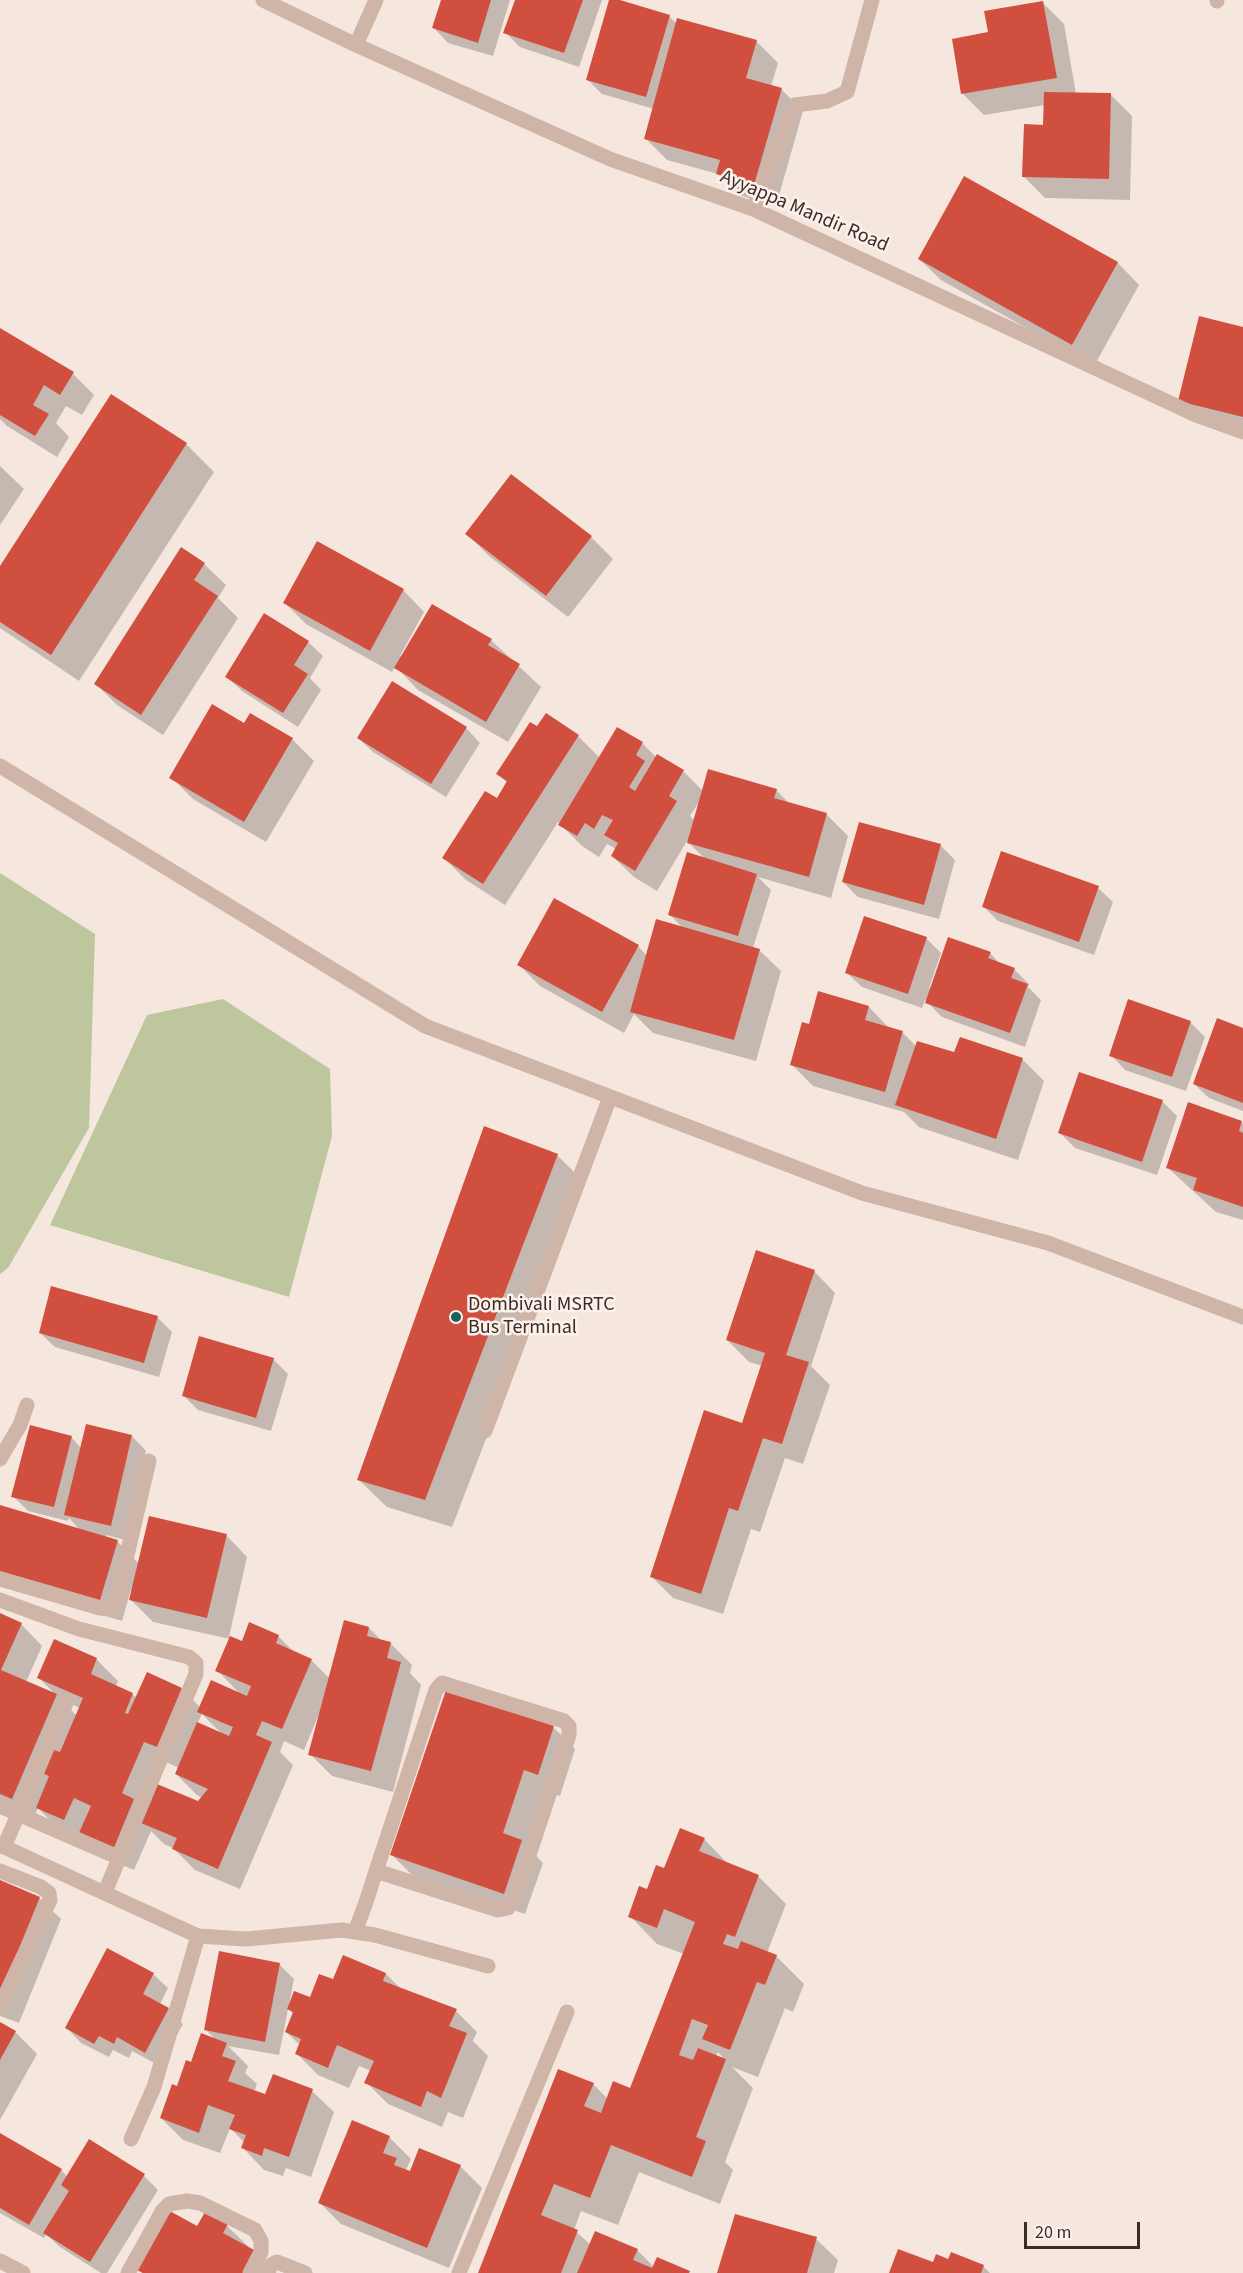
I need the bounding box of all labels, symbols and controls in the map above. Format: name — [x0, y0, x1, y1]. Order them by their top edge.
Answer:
street label: Ayyappa Mandir Road — [716, 166, 892, 258]
place label: Dombivali MSRTC Bus Terminal — [468, 1294, 615, 1341]
marker: Dombivali MSRTC Bus Terminal — [449, 1310, 463, 1324]
scale bar — [1027, 2210, 1142, 2248]
text: 20 m — [1035, 2220, 1071, 2245]

